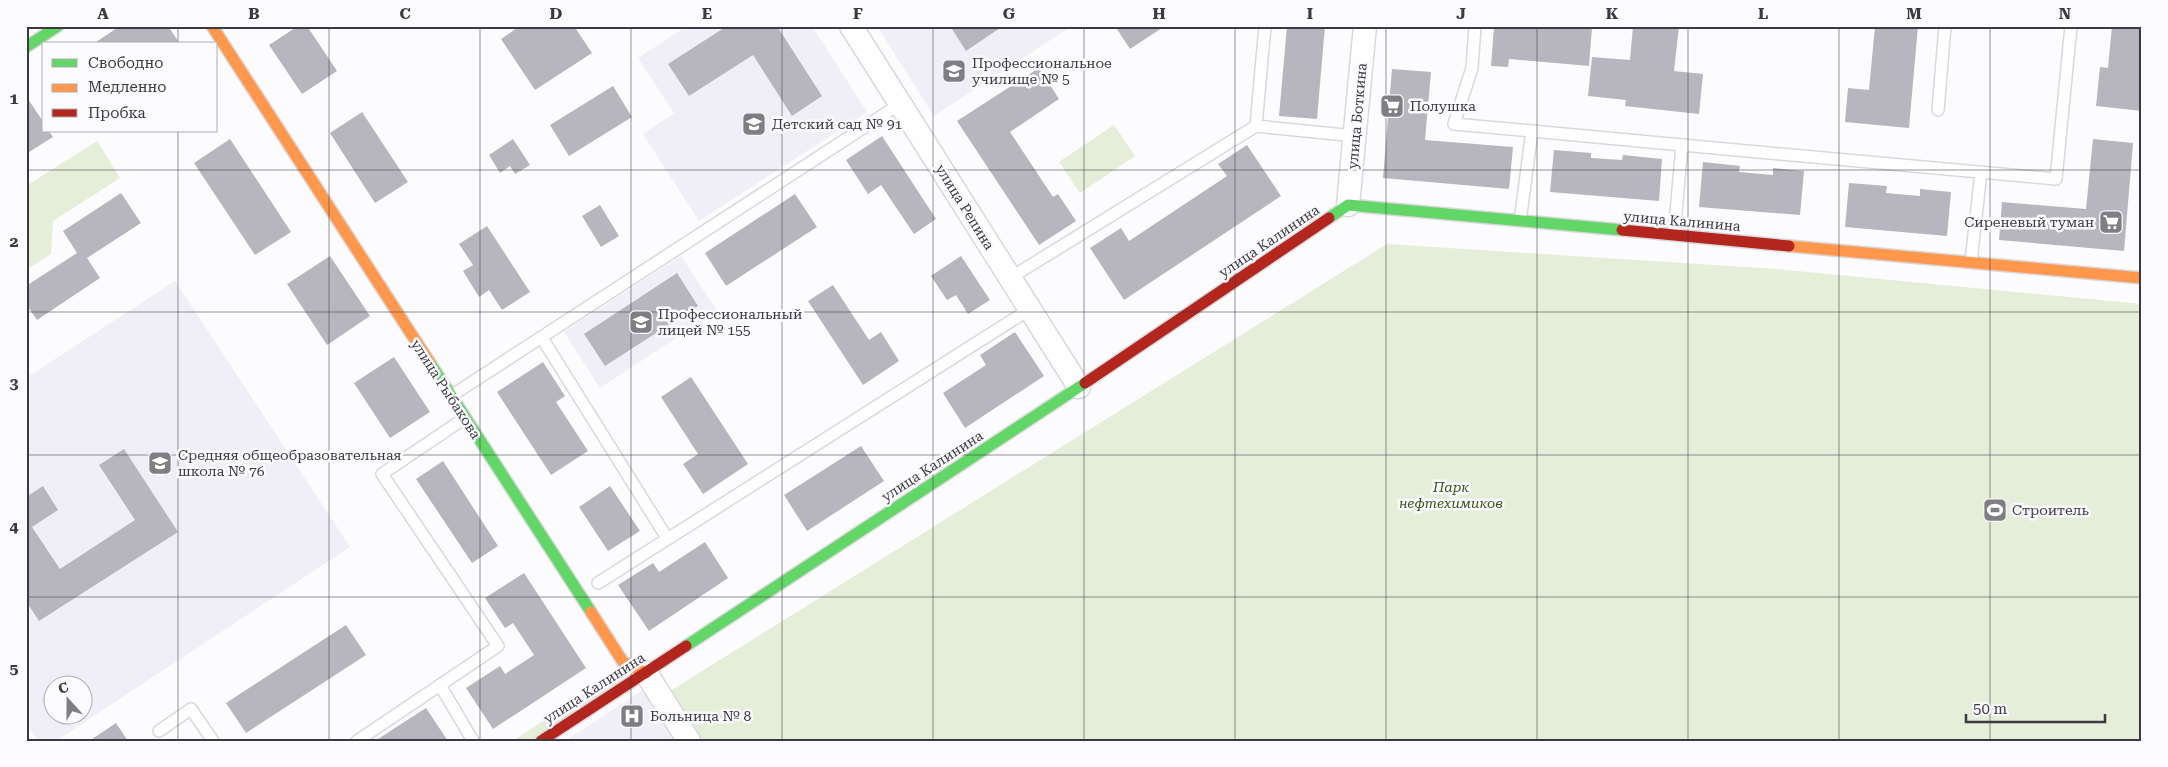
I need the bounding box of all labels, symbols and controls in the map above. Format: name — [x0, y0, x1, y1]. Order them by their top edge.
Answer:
text: A — [97, 4, 109, 23]
text: B — [248, 4, 260, 23]
text: C — [399, 4, 411, 23]
text: D — [550, 4, 563, 23]
text: E — [702, 4, 712, 23]
text: F — [853, 4, 863, 23]
text: G — [1003, 4, 1016, 23]
text: H — [1152, 4, 1166, 23]
text: I — [1307, 4, 1313, 23]
text: J — [1456, 4, 1466, 23]
text: K — [1606, 4, 1619, 23]
text: L — [1758, 4, 1768, 23]
text: M — [1906, 4, 1922, 23]
text: N — [2059, 4, 2071, 23]
legend — [42, 42, 218, 132]
text: Свободно — [88, 54, 163, 72]
place label: Профессиональное училище № 5 — [972, 55, 1112, 87]
school or university icon: Профессиональное училище № 5 — [941, 58, 967, 84]
street label: улица Боткина — [1344, 62, 1370, 170]
text: Медленно — [88, 78, 167, 96]
text: 1 — [10, 89, 19, 108]
supermarket icon: Полушка — [1379, 93, 1405, 119]
place label: Полушка — [1410, 98, 1476, 114]
text: Пробка — [88, 104, 146, 122]
school or university icon: Детский сад № 91 — [741, 111, 767, 137]
place label: Детский сад № 91 — [772, 116, 902, 132]
street label: улица Репина — [932, 161, 998, 253]
street label: улица Калинина — [1216, 201, 1323, 281]
street label: улица Калинина — [1623, 208, 1742, 234]
supermarket icon: Сиреневый туман — [2098, 209, 2124, 235]
place label: Сиреневый туман — [1964, 214, 2094, 230]
text: 2 — [10, 232, 19, 251]
place label: Профессиональный лицей № 155 — [658, 306, 802, 338]
school or university icon: Профессиональный лицей № 155 — [628, 309, 654, 335]
street label: улица Рыбакова — [408, 336, 484, 442]
text: 3 — [10, 374, 19, 393]
street label: улица Калинина — [878, 427, 986, 505]
place label: Средняя общеобразовательная школа № 76 — [178, 447, 402, 479]
school or university icon: Средняя общеобразовательная школа № 76 — [147, 450, 173, 476]
park label: Парк нефтехимиков — [1399, 479, 1503, 511]
sports icon: Строитель — [1982, 497, 2008, 523]
place label: Строитель — [2012, 502, 2090, 518]
text: 4 — [10, 517, 19, 536]
street label: улица Калинина — [540, 649, 648, 727]
text: 5 — [10, 659, 19, 678]
north arrow — [42, 674, 92, 724]
text: С — [56, 679, 71, 697]
scale bar — [1966, 692, 2104, 724]
text: 50 m — [1973, 700, 2008, 718]
hospital icon: Больница № 8 — [619, 703, 645, 729]
place label: Больница № 8 — [650, 708, 752, 724]

